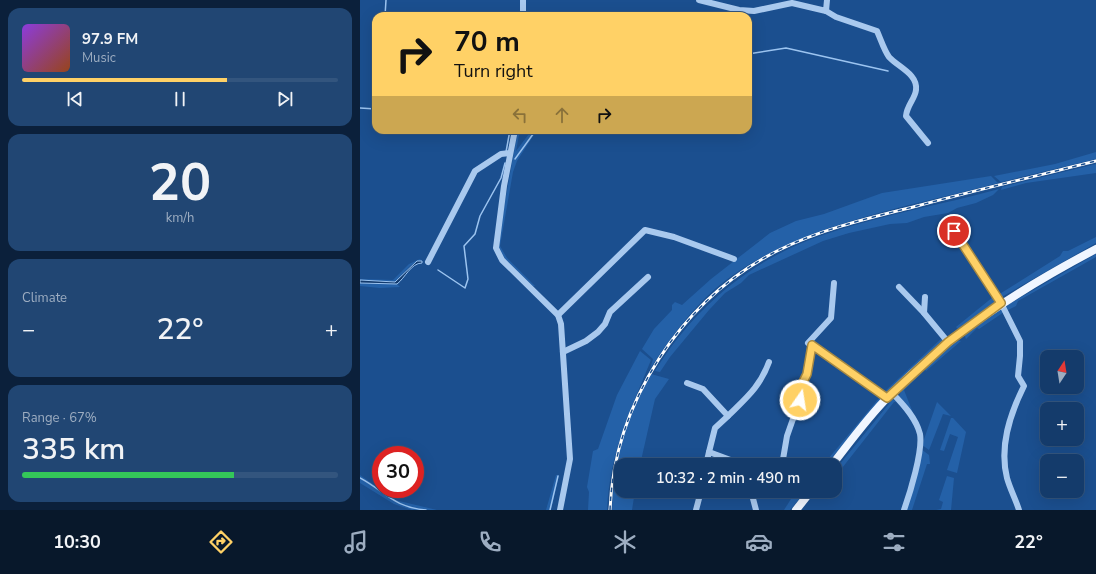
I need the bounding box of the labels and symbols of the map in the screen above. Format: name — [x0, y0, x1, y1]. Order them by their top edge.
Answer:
pin — [937, 214, 971, 248]
north arrow — [1040, 350, 1084, 394]
position arrow — [779, 379, 821, 421]
speed limit sign: 30 — [372, 446, 424, 498]

